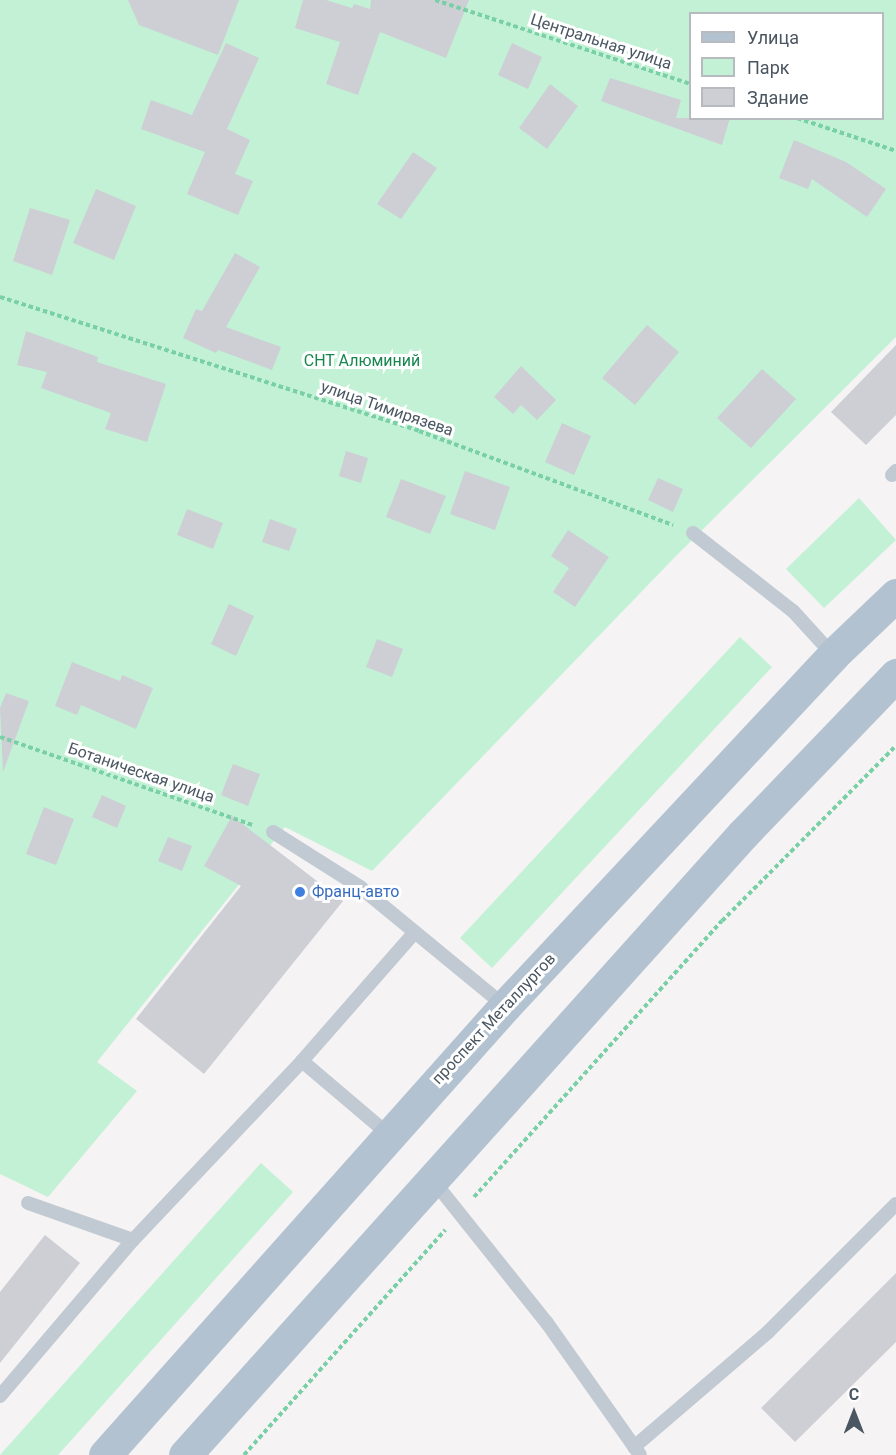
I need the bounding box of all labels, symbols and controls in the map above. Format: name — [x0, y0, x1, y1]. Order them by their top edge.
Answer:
street label: Центральная улица — [528, 10, 674, 74]
legend — [689, 12, 884, 120]
text: Улица — [747, 27, 799, 48]
text: Парк — [747, 57, 789, 78]
text: Здание — [747, 87, 809, 108]
park label: СНТ Алюминий — [304, 351, 420, 371]
street label: улица Тимирязева — [318, 377, 456, 441]
street label: Ботаническая улица — [65, 739, 217, 807]
place label: Франц-авто — [312, 882, 399, 902]
marker: Франц-авто — [293, 885, 307, 899]
street label: проспект Металлургов — [428, 949, 560, 1089]
north arrow — [824, 1383, 884, 1443]
text: С — [849, 1385, 859, 1404]

